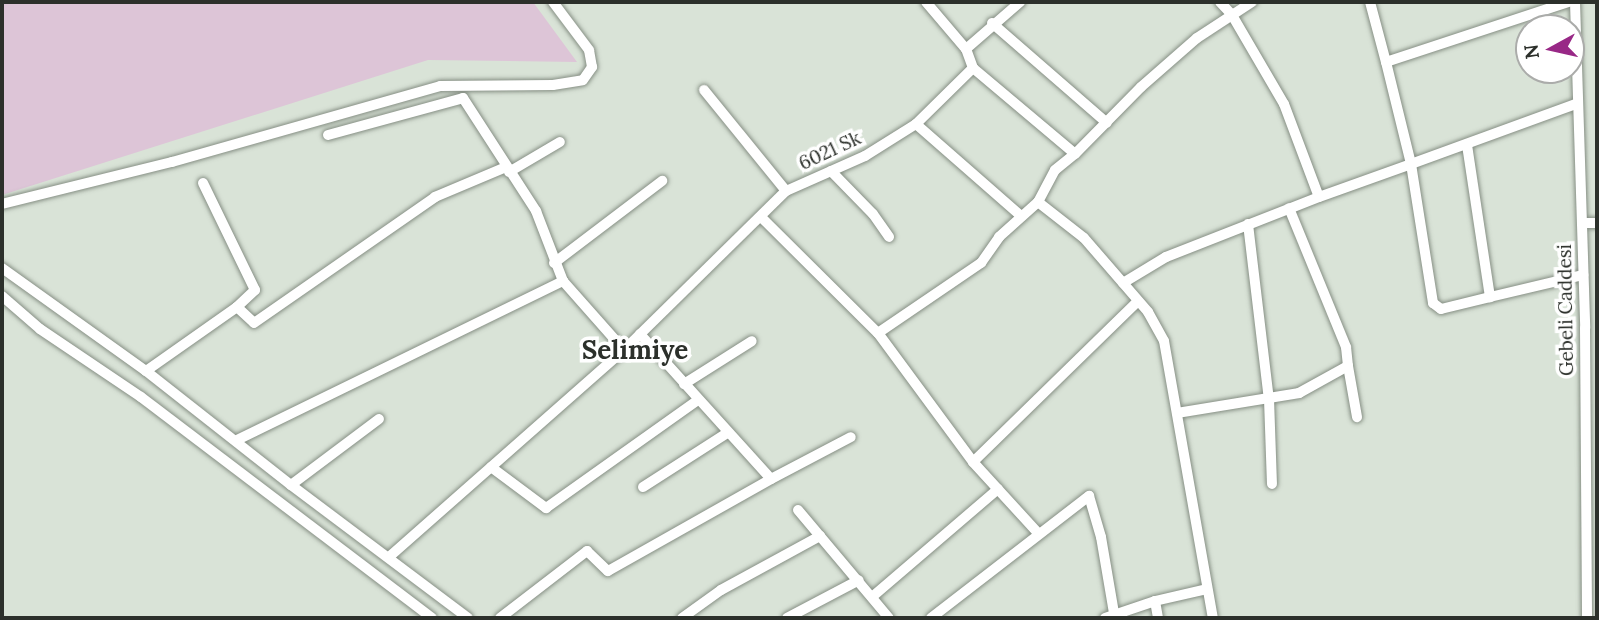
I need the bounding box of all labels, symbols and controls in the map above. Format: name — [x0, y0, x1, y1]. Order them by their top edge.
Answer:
north arrow — [1515, 14, 1585, 84]
text: N — [1518, 43, 1544, 61]
street label: 6021 Sk — [795, 127, 865, 175]
street label: Gebeli Caddesi — [1553, 244, 1579, 376]
district label: Selimiye — [582, 334, 688, 366]

